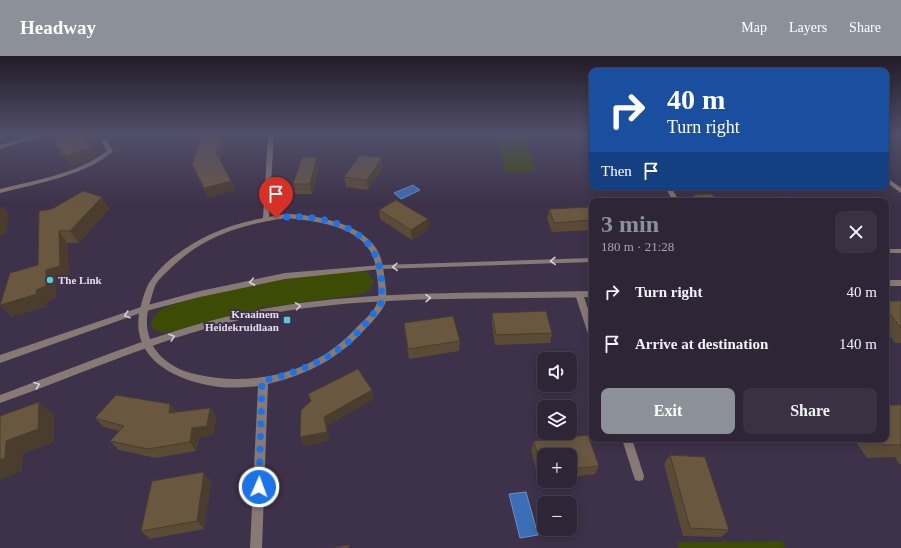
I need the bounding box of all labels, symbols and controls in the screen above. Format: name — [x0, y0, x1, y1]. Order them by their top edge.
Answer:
text: Headway — [20, 17, 96, 38]
text: Map — [741, 20, 767, 35]
text: Layers — [789, 20, 827, 35]
text: Share — [849, 20, 881, 35]
icon: right — [601, 84, 653, 136]
text: 40 m — [667, 84, 725, 115]
text: Turn right — [667, 117, 740, 137]
icon: arrive — [640, 160, 662, 182]
text: Then — [601, 163, 632, 179]
pin — [259, 177, 293, 218]
icon: arrive — [265, 183, 287, 205]
text: 3 min — [601, 211, 659, 237]
button: close — [835, 211, 877, 253]
text: 180 m · 21:28 — [601, 239, 674, 254]
one-way arrow — [550, 257, 556, 266]
one-way arrow — [392, 262, 398, 271]
place label: The Link — [58, 274, 103, 286]
marker: The Link — [45, 275, 55, 285]
one-way arrow — [249, 277, 255, 285]
icon: right — [601, 281, 623, 303]
text: Turn right — [635, 284, 702, 300]
text: 40 m — [847, 284, 877, 300]
one-way arrow — [425, 294, 431, 302]
one-way arrow — [295, 302, 301, 311]
place label: Kraainem Heidekruidlaan — [205, 308, 279, 333]
one-way arrow — [123, 310, 130, 319]
marker: Kraainem Heidekruidlaan — [282, 315, 292, 325]
one-way arrow — [169, 333, 176, 341]
icon: arrive — [601, 333, 623, 355]
text: Arrive at destination — [635, 336, 768, 352]
text: 140 m — [839, 336, 877, 352]
map controls — [537, 352, 577, 536]
button: sound — [537, 352, 577, 392]
one-way arrow — [33, 382, 40, 390]
button: Exit — [601, 388, 735, 434]
button: Share — [743, 388, 877, 434]
button: layers — [537, 400, 577, 440]
button: + — [537, 448, 577, 488]
position arrow — [238, 466, 280, 508]
button: − — [537, 496, 577, 536]

